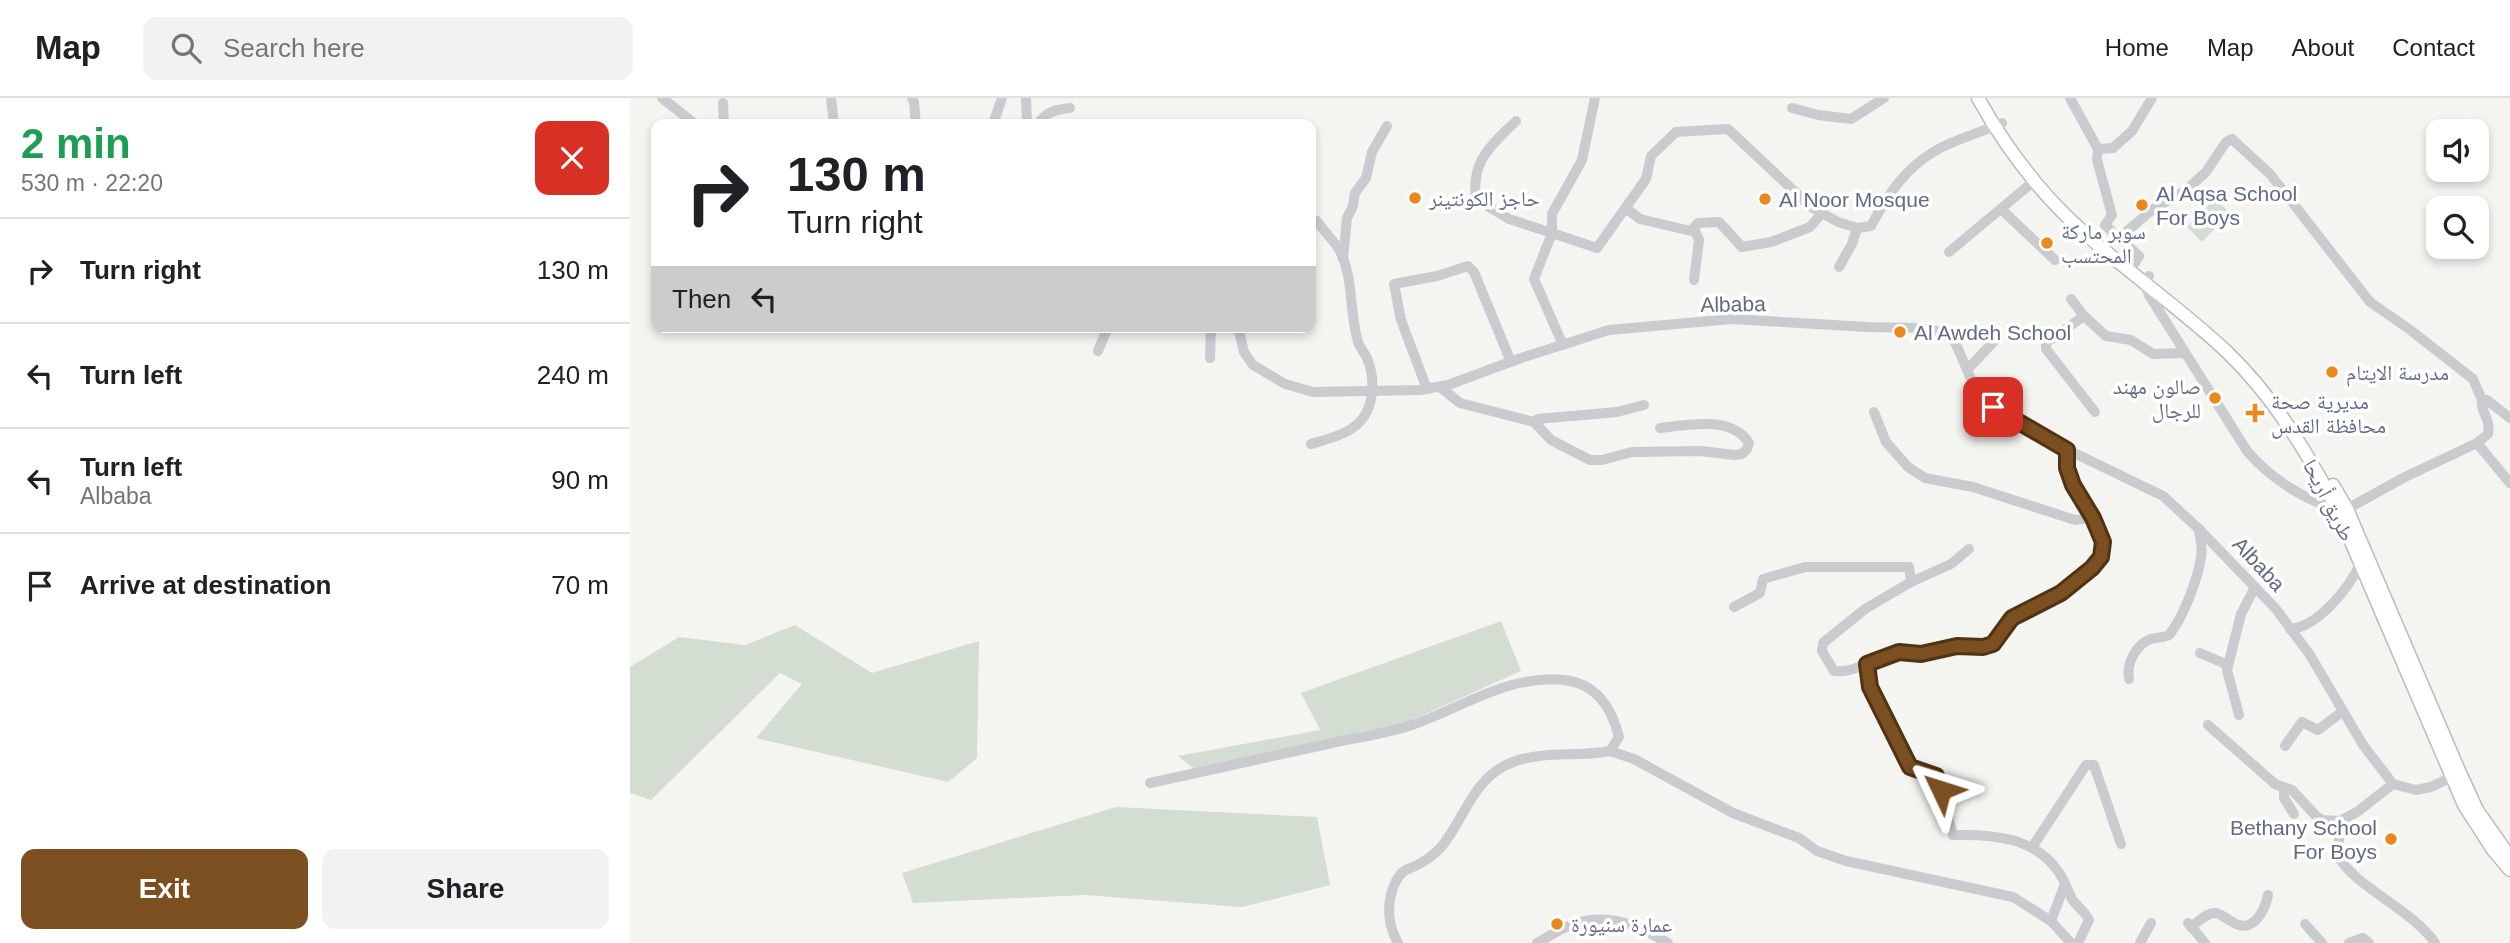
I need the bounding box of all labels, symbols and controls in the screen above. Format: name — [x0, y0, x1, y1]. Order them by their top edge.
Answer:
search box — [143, 17, 633, 80]
text: Map — [35, 29, 101, 66]
icon: search — [167, 29, 205, 67]
text: Search here — [223, 33, 365, 63]
text: Home — [2105, 34, 2169, 61]
text: Map — [2207, 34, 2254, 61]
text: About — [2292, 34, 2354, 61]
text: Contact — [2392, 34, 2475, 61]
map controls — [2426, 119, 2489, 259]
button: sound — [2426, 119, 2489, 182]
text: 2 min — [21, 120, 131, 167]
button: close — [535, 121, 609, 195]
icon: right — [672, 147, 763, 238]
text: 130 m — [787, 147, 926, 201]
text: 530 m · 22:20 — [21, 170, 163, 196]
place label: Al Aqsa School For Boys — [2156, 182, 2297, 229]
place label: حاجز الكونتينر — [1428, 187, 1540, 210]
place label: Al Noor Mosque — [1779, 188, 1930, 211]
marker: حاجز الكونتينر — [1407, 190, 1423, 206]
marker: Al Noor Mosque — [1757, 191, 1773, 207]
button: search — [2426, 196, 2489, 259]
marker: Al Aqsa School For Boys — [2134, 197, 2150, 213]
text: Turn right — [787, 204, 923, 240]
place label: سوبر ماركة المحتسب — [2061, 220, 2146, 267]
marker: سوبر ماركة المحتسب — [2039, 235, 2055, 251]
icon: right — [21, 252, 59, 290]
text: Turn right — [80, 255, 201, 285]
text: 130 m — [537, 255, 609, 285]
icon: left — [745, 280, 783, 318]
text: Then — [672, 284, 731, 314]
street label: Albaba — [1700, 292, 1766, 316]
place label: Al Awdeh School — [1914, 321, 2071, 344]
marker: Al Awdeh School — [1892, 324, 1908, 340]
icon: left — [21, 357, 59, 395]
text: Turn left — [80, 360, 182, 390]
text: 240 m — [537, 360, 609, 390]
place label: مدرسة الايتام — [2346, 361, 2449, 387]
marker: مدرسة الايتام — [2324, 364, 2340, 380]
place label: صالون مهند للرجال — [2113, 375, 2201, 423]
pin — [1963, 377, 2023, 437]
icon: arrive — [1974, 388, 2012, 426]
marker: صالون مهند للرجال — [2207, 390, 2223, 406]
place label: مديرية صحة محافظة القدس — [2271, 390, 2386, 439]
marker: مديرية صحة محافظة القدس — [2245, 403, 2265, 423]
text: Turn left — [80, 452, 182, 482]
street label: طريق أريحا — [2297, 455, 2360, 546]
icon: left — [21, 462, 59, 500]
text: 90 m — [551, 465, 609, 495]
text: Albaba — [80, 483, 152, 509]
street label: Albaba — [2228, 532, 2290, 596]
icon: arrive — [21, 567, 59, 605]
text: Arrive at destination — [80, 570, 331, 600]
text: 70 m — [551, 570, 609, 600]
position arrow — [1904, 753, 1978, 827]
place label: Bethany School For Boys — [2230, 816, 2377, 863]
marker: Bethany School For Boys — [2383, 831, 2399, 847]
button: Exit — [21, 849, 308, 929]
button: Share — [322, 849, 609, 929]
place label: عمارة سنيورة — [1571, 913, 1673, 936]
marker: عمارة سنيورة — [1549, 916, 1565, 932]

